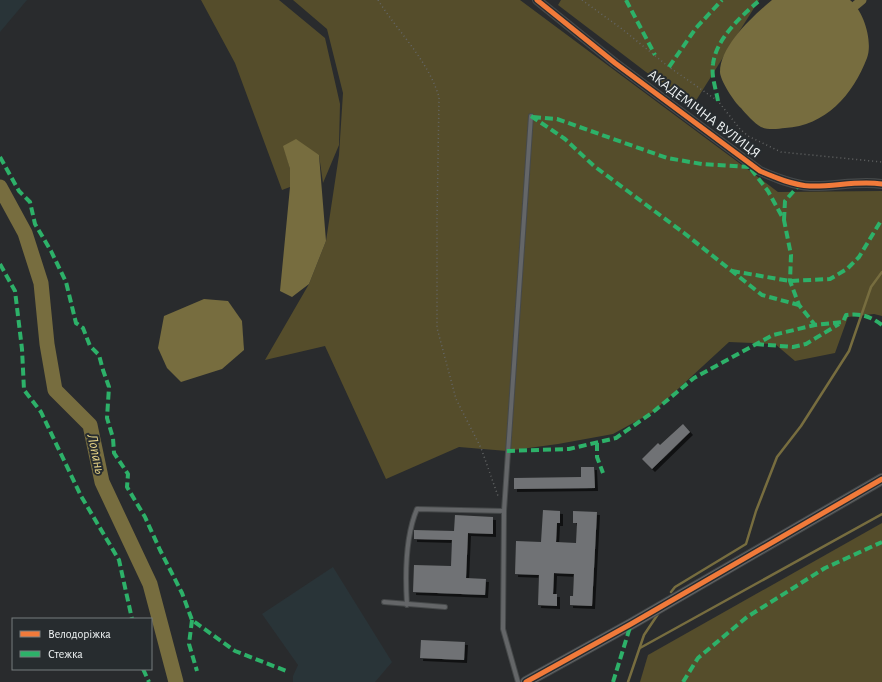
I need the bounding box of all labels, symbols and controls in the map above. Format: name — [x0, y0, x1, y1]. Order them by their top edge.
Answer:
street label: АКАДЕМІЧНА ВУЛИЦЯ — [645, 67, 763, 161]
water label: Лопань — [84, 431, 108, 476]
legend — [12, 618, 152, 670]
text: Велодоріжка — [48, 628, 111, 640]
text: Стежка — [48, 648, 83, 660]

